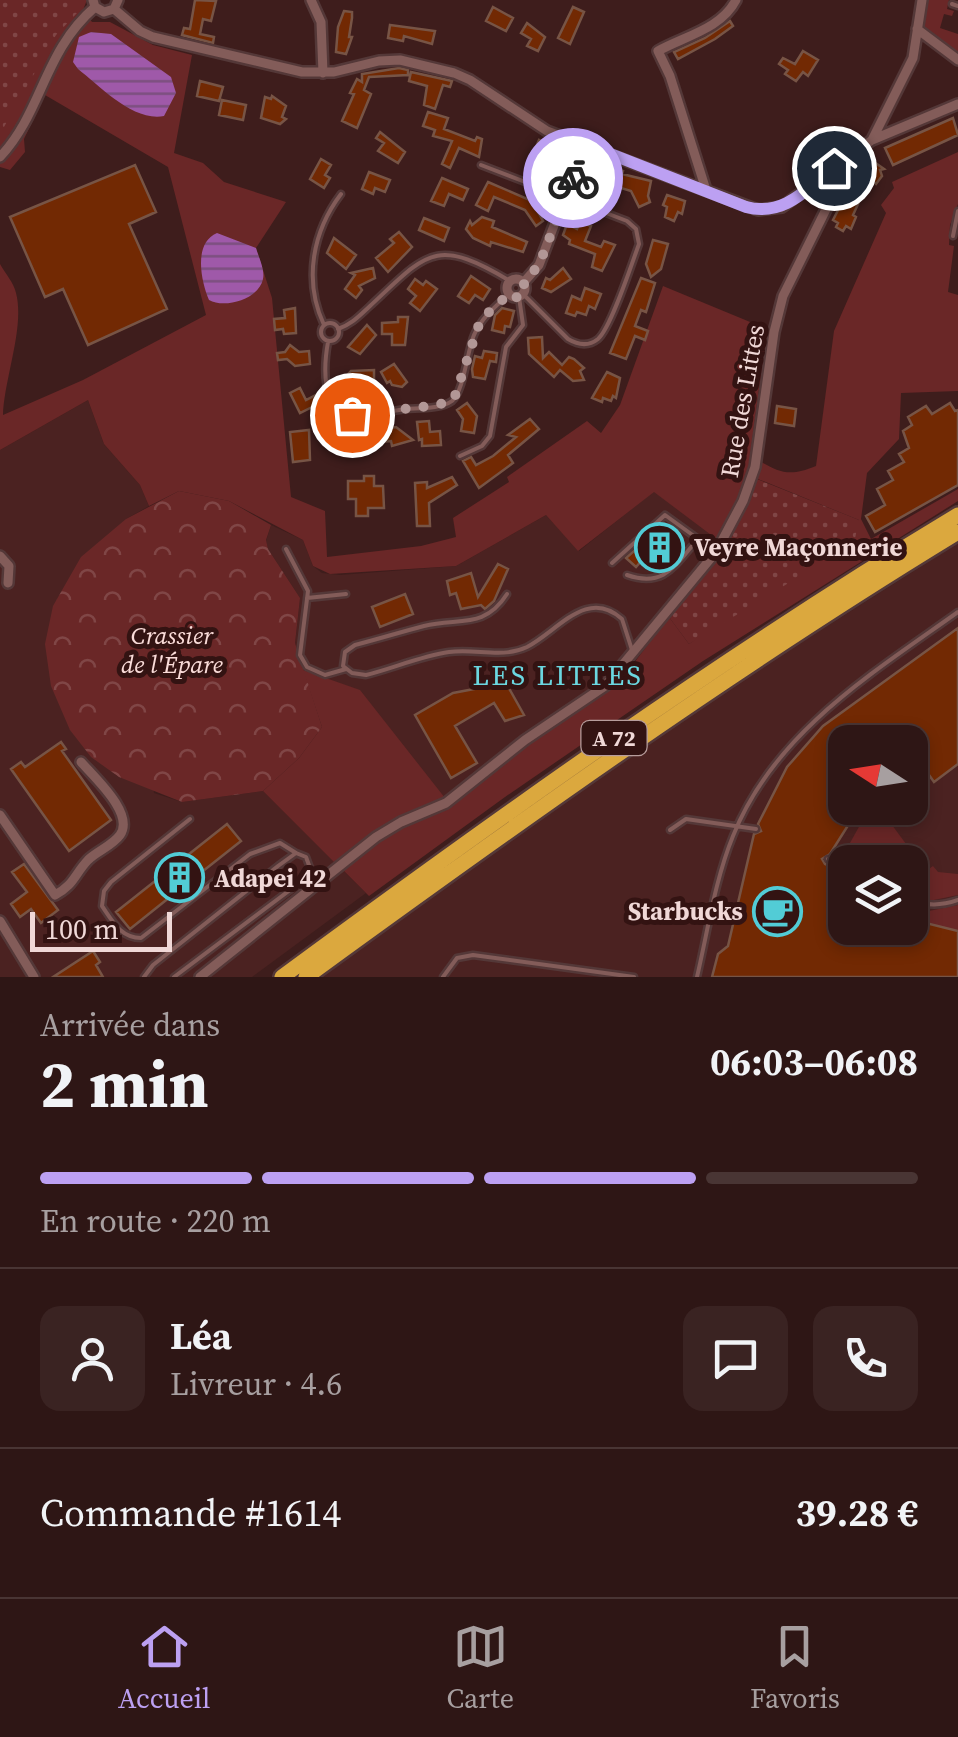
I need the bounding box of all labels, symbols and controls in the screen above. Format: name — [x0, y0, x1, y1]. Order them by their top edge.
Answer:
pin — [792, 126, 877, 211]
courier — [523, 128, 623, 228]
icon: home — [807, 141, 862, 196]
icon: bike — [546, 151, 601, 206]
street label: Rue des Littes — [712, 322, 772, 480]
pin — [310, 373, 395, 458]
icon: bag — [325, 388, 380, 443]
building icon: Veyre Maçonnerie — [633, 521, 685, 573]
place label: Veyre Maçonnerie — [694, 530, 903, 564]
park label: Crassier de l'Épare — [121, 618, 223, 681]
district label: LES LITTES — [473, 656, 643, 694]
road number: A 72 — [582, 721, 646, 755]
north arrow — [828, 725, 928, 825]
map controls — [828, 725, 928, 945]
button: layers — [828, 845, 928, 945]
building icon: Adapei 42 — [153, 852, 205, 904]
place label: Adapei 42 — [214, 861, 327, 895]
cafe icon: Starbucks — [752, 885, 804, 937]
place label: Starbucks — [628, 894, 743, 928]
scale bar — [30, 907, 172, 951]
text: 100 m — [45, 910, 119, 948]
text: Arrivée dans — [40, 1003, 220, 1047]
text: 06:03–06:08 — [710, 1036, 918, 1088]
text: 2 min — [40, 1040, 209, 1129]
text: En route · 220 m — [40, 1199, 271, 1243]
button: person — [40, 1306, 145, 1411]
button: chat — [683, 1306, 788, 1411]
button: phone — [813, 1306, 918, 1411]
text: Léa — [170, 1310, 232, 1362]
text: Livreur · 4.6 — [170, 1362, 342, 1406]
text: Commande #1614 — [40, 1487, 341, 1539]
text: 39.28 € — [795, 1487, 918, 1539]
tab: Accueil — [118, 1619, 210, 1717]
tab: Carte — [446, 1619, 514, 1717]
tab: Favoris — [750, 1619, 840, 1717]

